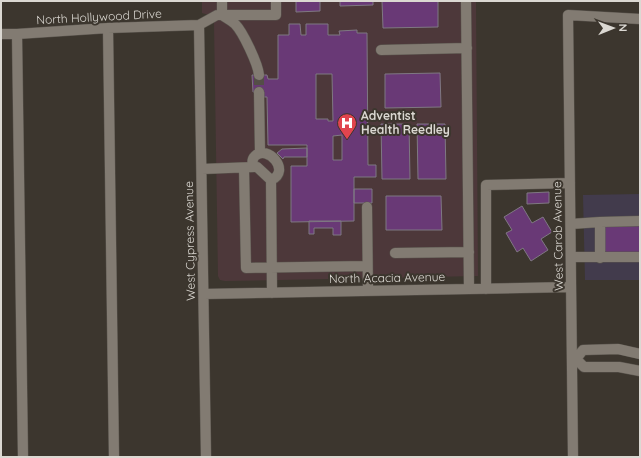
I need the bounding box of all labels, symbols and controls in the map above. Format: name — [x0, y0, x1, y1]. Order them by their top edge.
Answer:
street label: North Hollywood Drive — [36, 6, 162, 27]
north arrow — [593, 8, 633, 48]
text: N — [616, 24, 630, 32]
place label: Adventist Health Reedley — [361, 108, 450, 137]
hospital icon: Adventist Health Reedley — [336, 112, 358, 140]
street label: West Cypress Avenue — [181, 181, 198, 301]
street label: West Carob Avenue — [549, 181, 566, 291]
street label: North Acacia Avenue — [329, 269, 446, 286]

